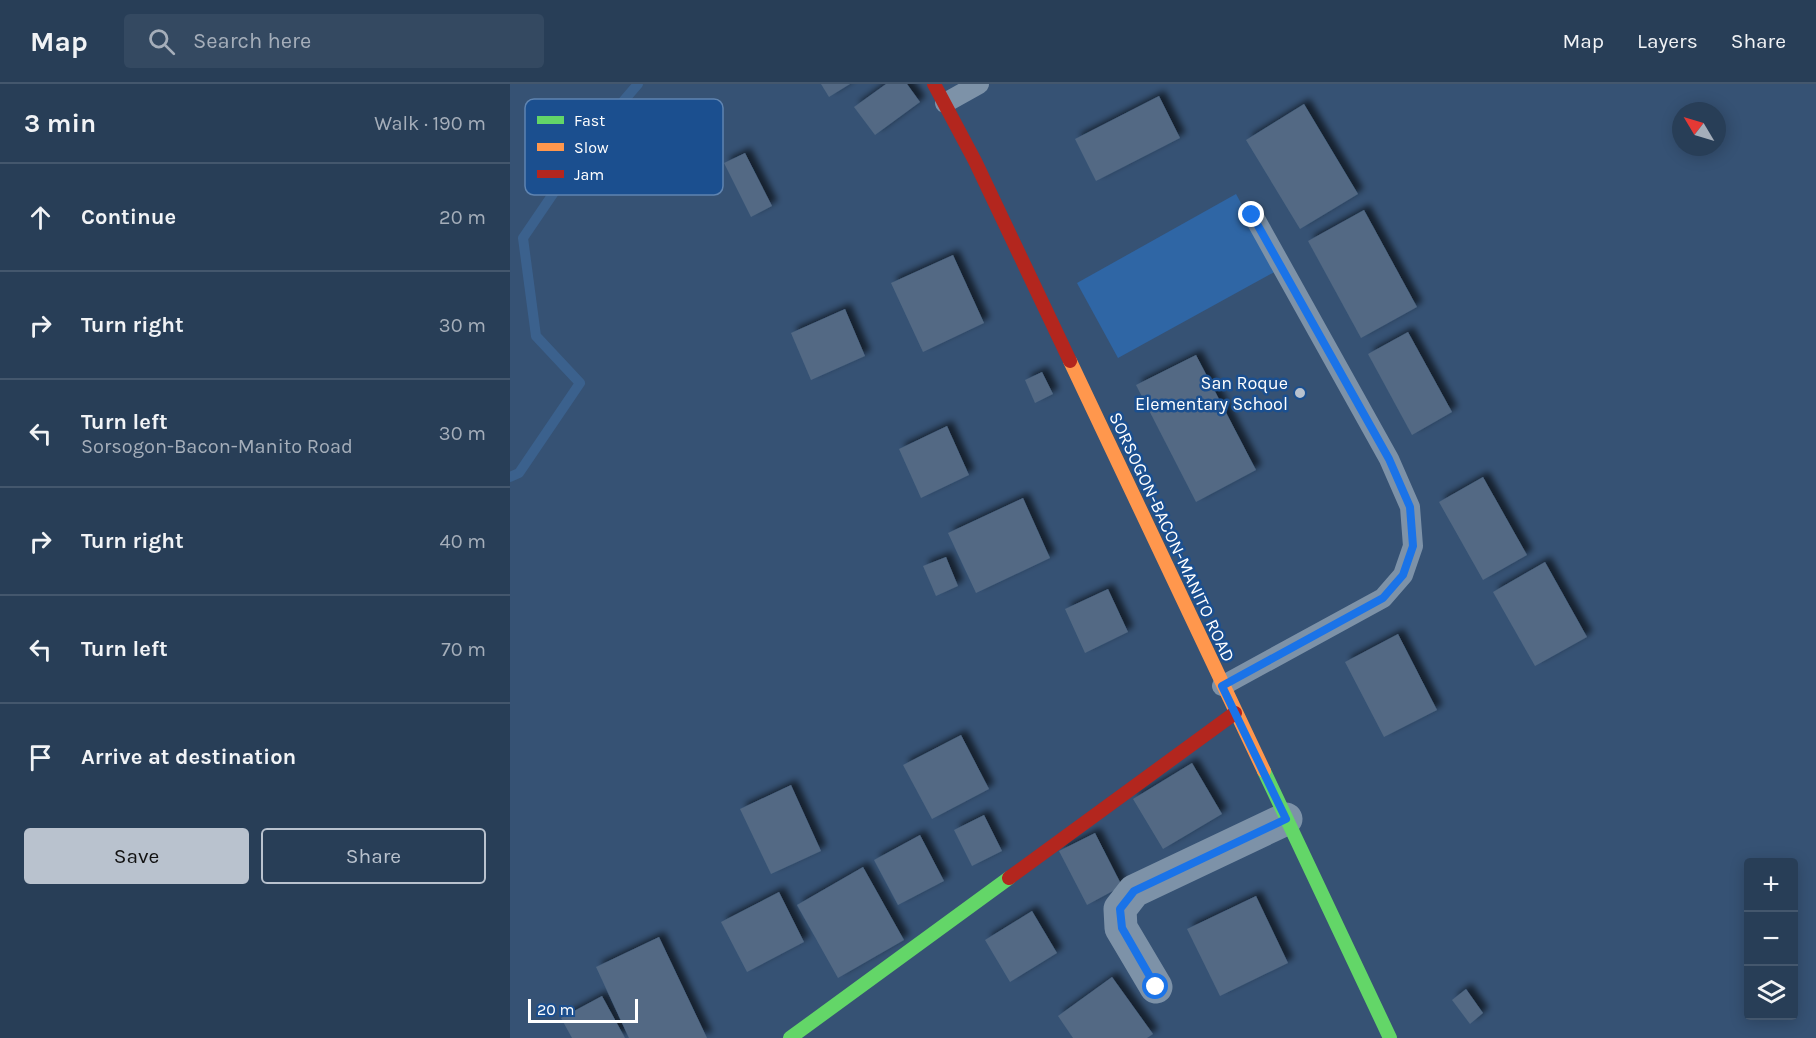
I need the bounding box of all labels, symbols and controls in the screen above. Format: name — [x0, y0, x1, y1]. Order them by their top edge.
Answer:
search box — [124, 14, 544, 68]
text: Map — [30, 25, 88, 58]
icon: search — [145, 25, 178, 58]
text: Search here — [193, 28, 311, 54]
text: Map — [1562, 29, 1604, 53]
text: Layers — [1637, 29, 1698, 53]
text: Share — [1731, 29, 1786, 53]
legend — [525, 99, 723, 195]
north arrow — [1672, 102, 1726, 156]
text: 3 min — [24, 108, 96, 139]
text: Fast — [574, 111, 605, 130]
text: Walk · 190 m — [374, 112, 486, 135]
text: Slow — [574, 138, 609, 157]
text: Jam — [574, 165, 604, 184]
icon: ahead — [24, 201, 57, 234]
route end — [1238, 201, 1264, 227]
text: Continue — [81, 204, 176, 230]
text: 20 m — [439, 206, 486, 229]
icon: right — [24, 309, 57, 342]
text: Turn right — [81, 312, 184, 338]
text: 30 m — [439, 314, 486, 337]
place label: San Roque Elementary School — [1135, 372, 1288, 415]
marker: San Roque Elementary School — [1293, 386, 1307, 400]
text: Turn left — [81, 409, 168, 435]
street label: SORSOGON-BACON-MANITO ROAD — [1104, 409, 1240, 665]
icon: left — [24, 417, 57, 450]
text: 30 m — [439, 422, 486, 445]
text: Sorsogon-Bacon-Manito Road — [81, 435, 353, 458]
icon: right — [24, 525, 57, 558]
text: Turn right — [81, 528, 184, 554]
text: 40 m — [440, 530, 486, 553]
icon: left — [24, 633, 57, 666]
text: Turn left — [81, 636, 168, 662]
text: 70 m — [441, 638, 486, 661]
icon: arrive — [24, 741, 57, 774]
text: Arrive at destination — [81, 744, 296, 770]
button: Save — [24, 828, 249, 884]
button: Share — [261, 828, 486, 884]
map controls — [1744, 858, 1798, 1020]
button: + — [1744, 858, 1798, 912]
button: − — [1744, 912, 1798, 966]
button: layers — [1744, 966, 1798, 1020]
route start — [1142, 973, 1168, 999]
scale bar — [528, 996, 638, 1024]
text: 20 m — [537, 1000, 575, 1019]

